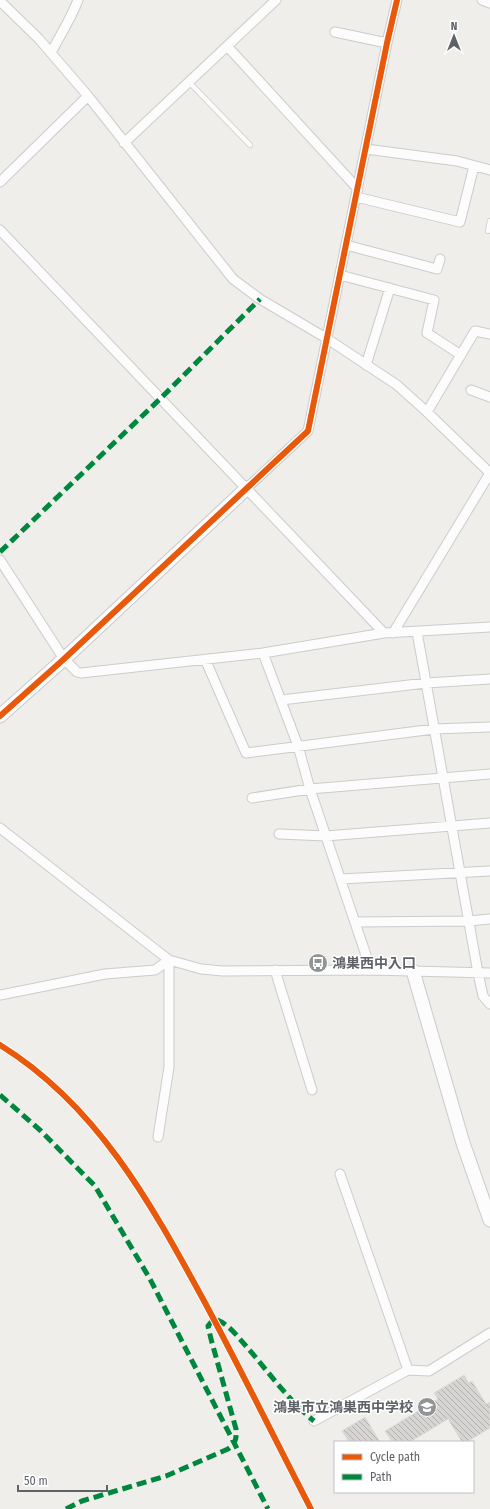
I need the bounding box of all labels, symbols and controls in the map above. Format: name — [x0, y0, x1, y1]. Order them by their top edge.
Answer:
north arrow — [434, 16, 474, 56]
text: N — [451, 20, 457, 33]
bus stop icon: 鴻巣西中入口 — [307, 952, 329, 974]
place label: 鴻巣西中入口 — [332, 955, 416, 972]
school or university icon: 鴻巣市立鴻巣西中学校 — [416, 1396, 438, 1418]
place label: 鴻巣市立鴻巣西中学校 — [273, 1399, 413, 1416]
legend — [334, 1441, 474, 1493]
text: Cycle path — [370, 1450, 420, 1464]
scale bar — [18, 1467, 107, 1493]
text: Path — [370, 1470, 392, 1484]
text: 50 m — [24, 1474, 48, 1488]

